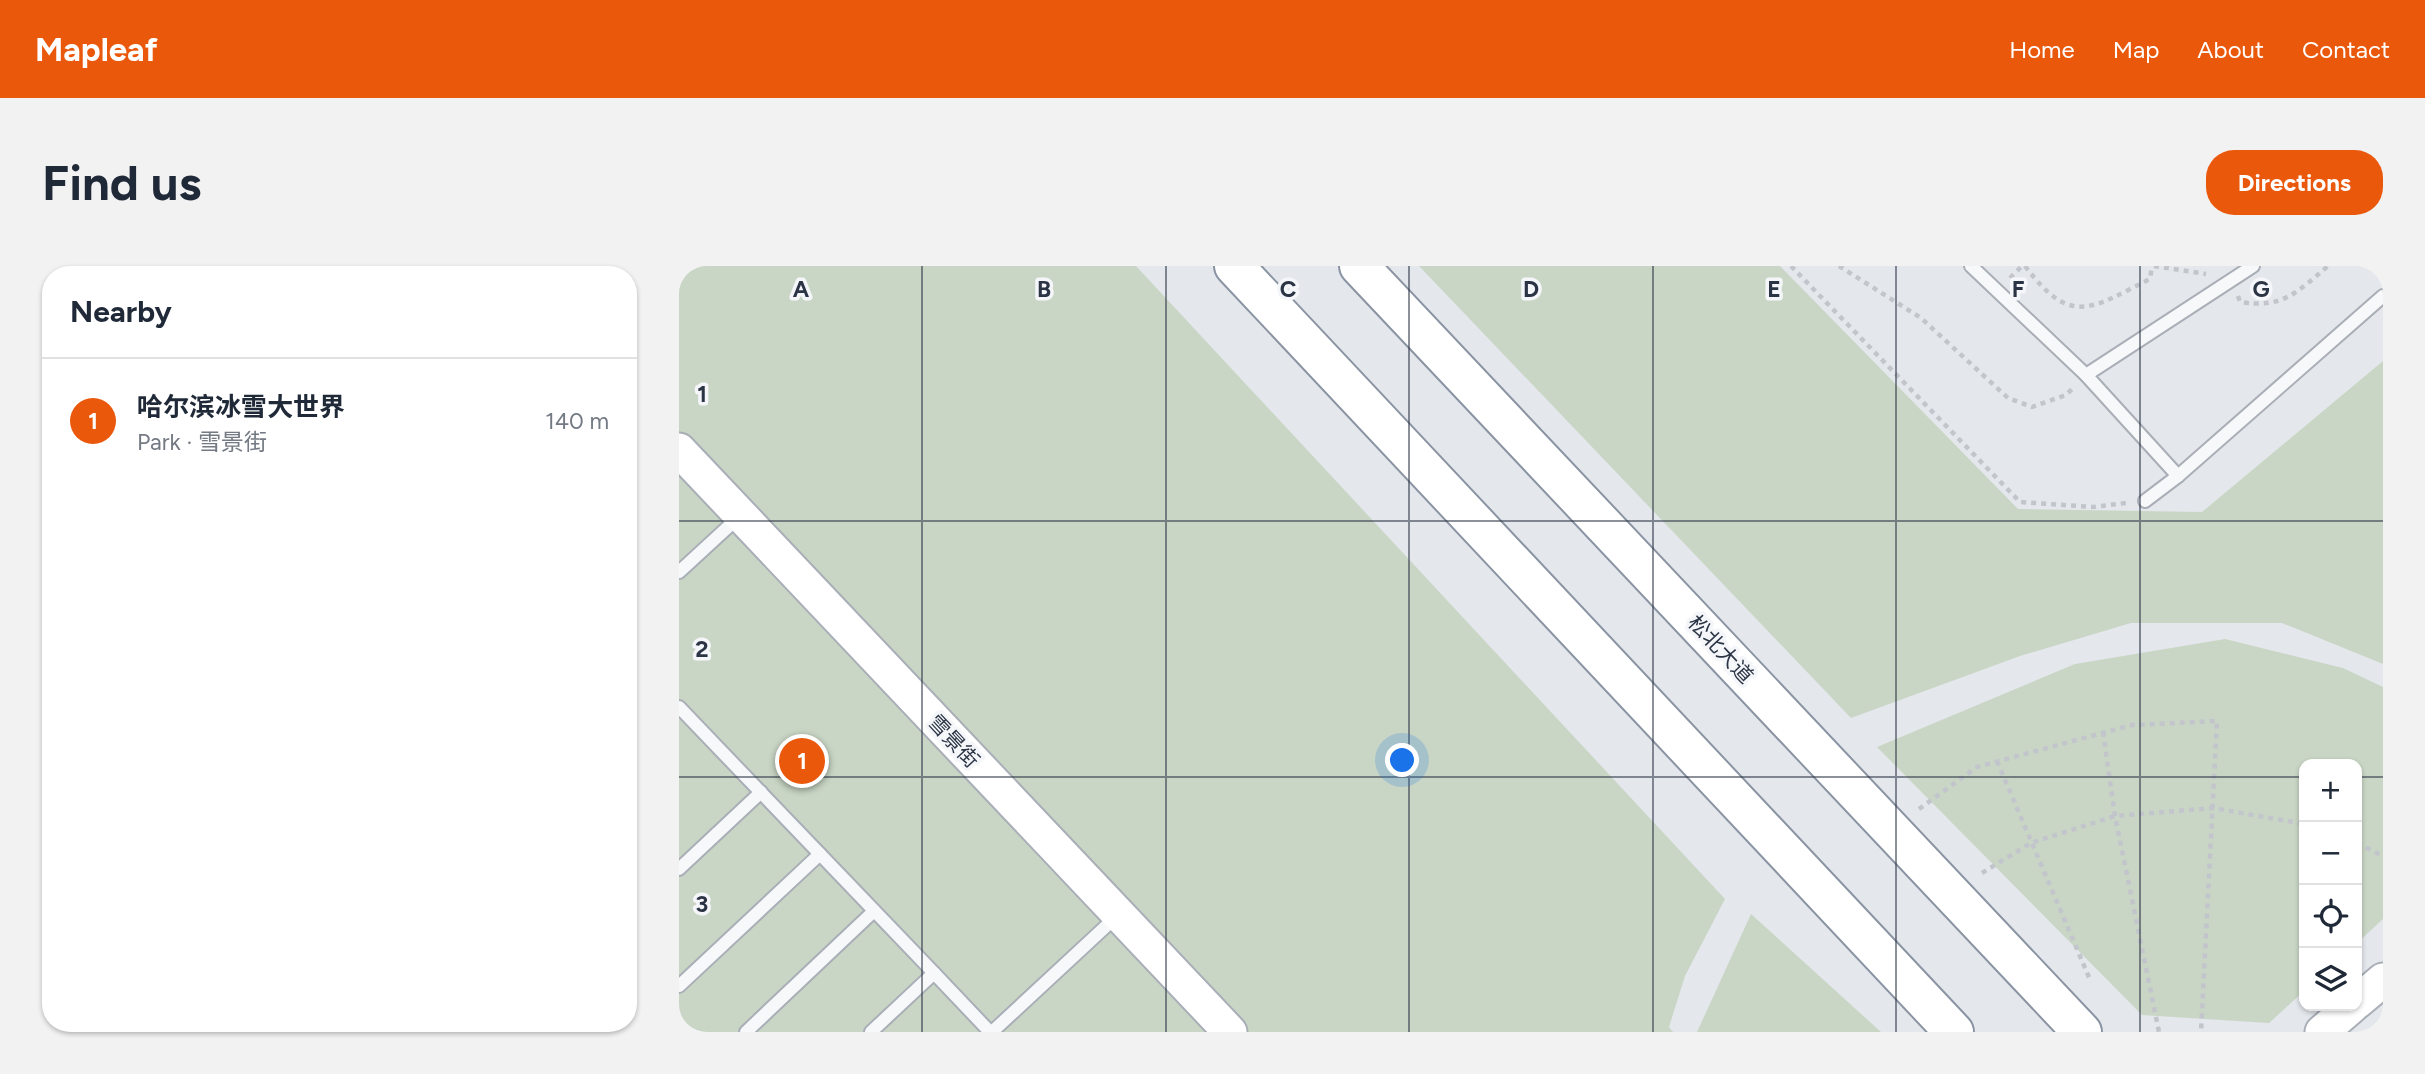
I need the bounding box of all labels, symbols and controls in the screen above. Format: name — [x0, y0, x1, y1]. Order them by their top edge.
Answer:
text: Mapleaf — [35, 30, 158, 69]
text: Home — [2009, 35, 2075, 64]
text: Map — [2113, 35, 2159, 64]
text: About — [2197, 35, 2264, 64]
text: Contact — [2302, 35, 2390, 64]
button: Directions — [2206, 150, 2383, 215]
text: Find us — [42, 153, 201, 212]
text: A — [793, 275, 810, 303]
text: B — [1037, 275, 1051, 303]
text: C — [1280, 275, 1297, 303]
text: D — [1523, 275, 1539, 303]
text: E — [1767, 275, 1781, 303]
text: F — [2012, 275, 2025, 303]
text: G — [2252, 275, 2270, 303]
text: Nearby — [70, 293, 172, 330]
text: 1 — [697, 380, 707, 408]
text: 哈尔滨冰雪大世界 — [137, 391, 345, 423]
text: 1 — [88, 407, 98, 435]
text: 140 m — [545, 407, 609, 435]
text: Park · 雪景街 — [137, 428, 267, 456]
street label: 松北大道 — [1683, 610, 1759, 688]
text: 2 — [695, 635, 709, 663]
street label: 雪景街 — [923, 709, 985, 773]
pin: 1 — [779, 735, 825, 787]
your location — [1385, 743, 1419, 777]
map controls — [2299, 759, 2362, 1011]
button: + — [2299, 759, 2362, 822]
button: − — [2299, 822, 2362, 885]
button: locate — [2299, 885, 2362, 948]
text: 3 — [696, 890, 708, 918]
button: layers — [2299, 948, 2362, 1011]

